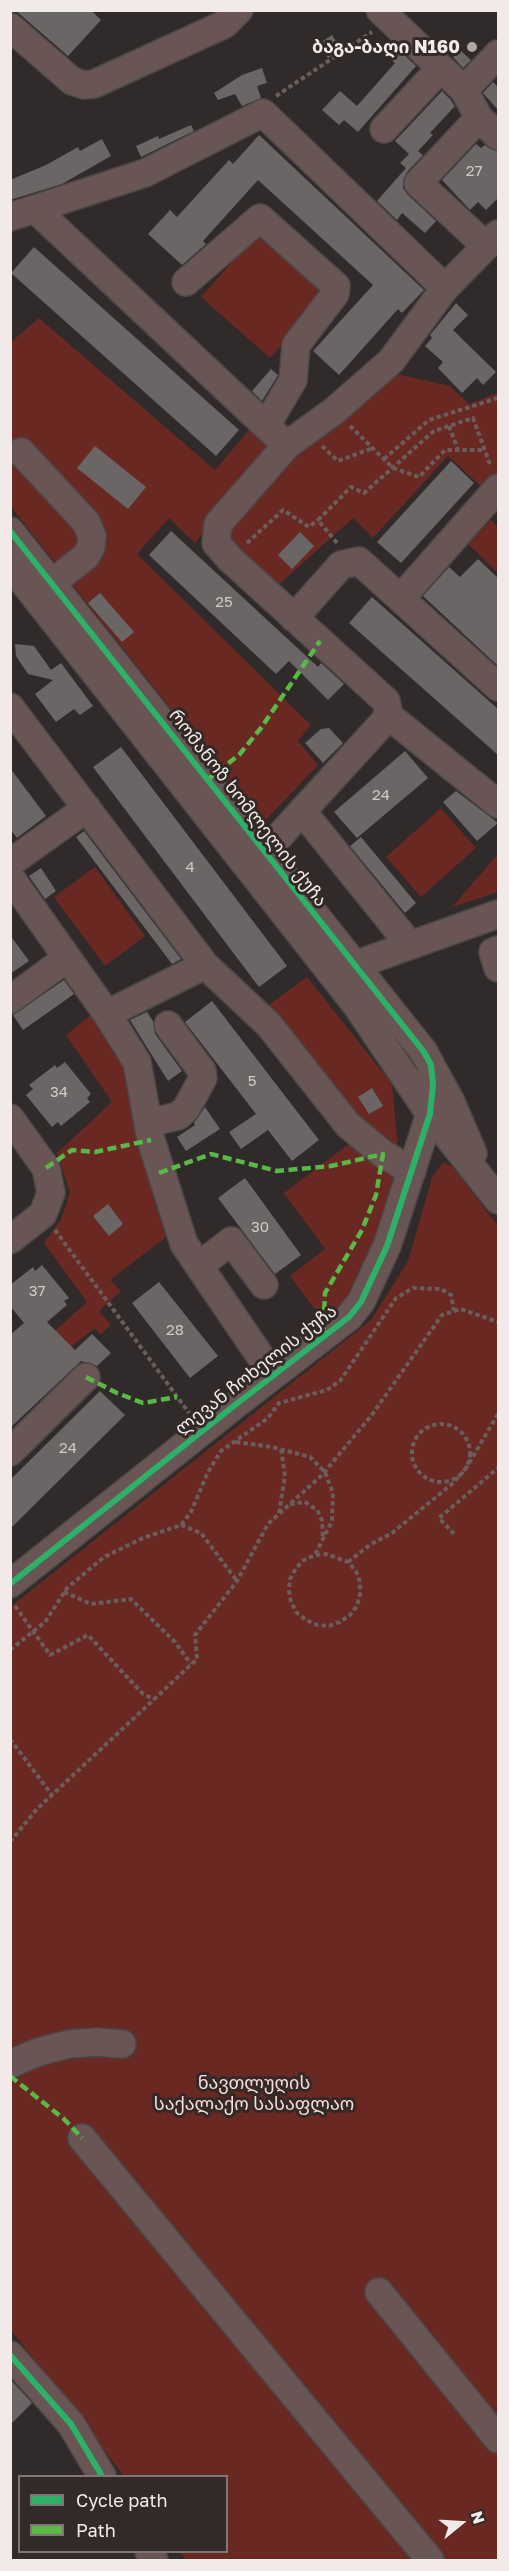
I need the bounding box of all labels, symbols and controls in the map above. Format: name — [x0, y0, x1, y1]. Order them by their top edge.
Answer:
place label: ბაგა-ბაღი N160 — [312, 36, 460, 58]
marker: ბაგა-ბაღი N160 — [465, 40, 479, 54]
house number: 27 — [466, 162, 482, 180]
house number: 25 — [215, 593, 233, 611]
street label: რომანოზ ხომლელის ქუჩა — [164, 705, 332, 911]
house number: 24 — [372, 786, 390, 804]
house number: 4 — [185, 858, 195, 876]
house number: 5 — [248, 1072, 256, 1090]
house number: 34 — [50, 1083, 68, 1101]
house number: 30 — [251, 1218, 269, 1236]
house number: 37 — [29, 1282, 45, 1300]
street label: ლევან ჩოხელის ქუჩა — [171, 1300, 341, 1440]
house number: 28 — [166, 1321, 184, 1339]
house number: 24 — [59, 1439, 77, 1457]
park label: ნავთლუღის საქალაქო სასაფლაო — [154, 2072, 354, 2114]
legend — [18, 2475, 228, 2553]
text: Cycle path — [76, 2489, 168, 2511]
north arrow — [431, 2493, 491, 2553]
text: N — [467, 2509, 490, 2526]
text: Path — [76, 2519, 116, 2541]

